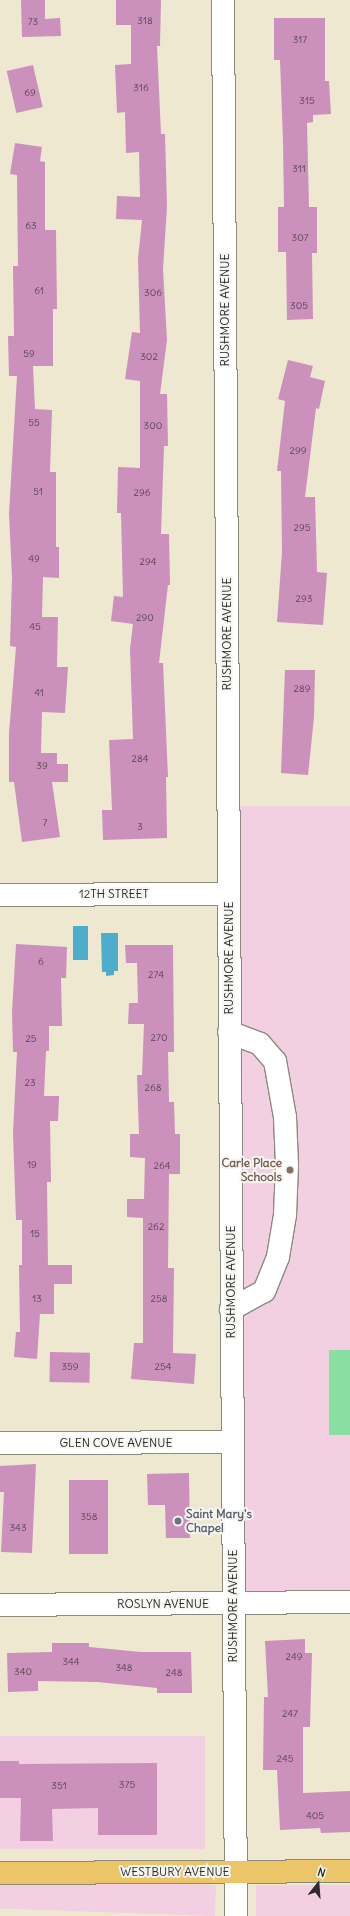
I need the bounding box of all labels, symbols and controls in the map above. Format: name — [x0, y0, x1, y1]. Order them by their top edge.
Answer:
house number: 318 — [137, 15, 153, 27]
house number: 73 — [28, 16, 38, 28]
house number: 317 — [293, 34, 307, 46]
house number: 316 — [133, 82, 149, 94]
house number: 69 — [24, 87, 36, 99]
house number: 315 — [299, 95, 315, 107]
house number: 311 — [292, 163, 306, 175]
house number: 63 — [25, 220, 37, 232]
house number: 307 — [291, 232, 309, 244]
street label: RUSHMORE AVENUE — [218, 253, 232, 367]
house number: 61 — [34, 285, 44, 297]
house number: 306 — [144, 287, 162, 299]
house number: 305 — [290, 300, 308, 312]
house number: 59 — [23, 348, 35, 360]
house number: 302 — [140, 351, 158, 363]
house number: 55 — [28, 417, 40, 429]
house number: 300 — [144, 420, 162, 432]
house number: 299 — [290, 445, 306, 457]
house number: 51 — [33, 486, 43, 498]
house number: 296 — [134, 487, 150, 499]
house number: 295 — [294, 522, 310, 534]
house number: 49 — [28, 553, 40, 565]
house number: 294 — [139, 556, 157, 568]
street label: RUSHMORE AVENUE — [220, 577, 234, 691]
house number: 293 — [296, 593, 312, 605]
house number: 290 — [136, 612, 154, 624]
house number: 45 — [29, 621, 41, 633]
house number: 289 — [294, 683, 310, 695]
house number: 41 — [34, 687, 44, 699]
house number: 284 — [131, 753, 149, 765]
house number: 39 — [36, 760, 48, 772]
house number: 7 — [43, 817, 47, 829]
house number: 3 — [137, 821, 143, 833]
street label: 12TH STREET — [79, 887, 149, 901]
street label: RUSHMORE AVENUE — [222, 901, 236, 1015]
house number: 6 — [38, 956, 44, 968]
house number: 274 — [148, 969, 164, 981]
house number: 270 — [151, 1032, 167, 1044]
house number: 25 — [25, 1033, 37, 1045]
house number: 23 — [24, 1077, 36, 1089]
house number: 268 — [144, 1082, 162, 1094]
place label: Carle Place Schools — [221, 1156, 282, 1184]
house number: 19 — [27, 1159, 37, 1171]
house number: 264 — [153, 1160, 171, 1172]
marker: Carle Place Schools — [285, 1165, 295, 1175]
house number: 262 — [148, 1221, 164, 1233]
street label: RUSHMORE AVENUE — [224, 1225, 238, 1339]
house number: 15 — [30, 1228, 40, 1240]
house number: 13 — [32, 1293, 42, 1305]
house number: 258 — [151, 1293, 167, 1305]
house number: 359 — [61, 1361, 79, 1373]
house number: 254 — [154, 1361, 172, 1373]
street label: GLEN COVE AVENUE — [59, 1436, 173, 1450]
place label: Saint Mary's Chapel — [186, 1507, 252, 1535]
house number: 358 — [80, 1511, 98, 1523]
marker: Saint Mary's Chapel — [173, 1516, 183, 1526]
house number: 343 — [9, 1522, 27, 1534]
street label: RUSHMORE AVENUE — [226, 1549, 240, 1663]
street label: ROSLYN AVENUE — [117, 1597, 209, 1611]
house number: 249 — [286, 1651, 302, 1663]
house number: 344 — [62, 1656, 80, 1668]
house number: 348 — [115, 1662, 133, 1674]
house number: 340 — [14, 1666, 32, 1678]
house number: 248 — [166, 1667, 182, 1679]
house number: 247 — [282, 1708, 298, 1720]
house number: 245 — [277, 1753, 293, 1765]
house number: 375 — [119, 1779, 135, 1791]
house number: 351 — [51, 1780, 67, 1792]
house number: 405 — [306, 1810, 324, 1822]
north arrow — [298, 1864, 338, 1904]
street label: WESTBURY AVENUE — [120, 1865, 230, 1879]
text: N — [316, 1865, 327, 1880]

